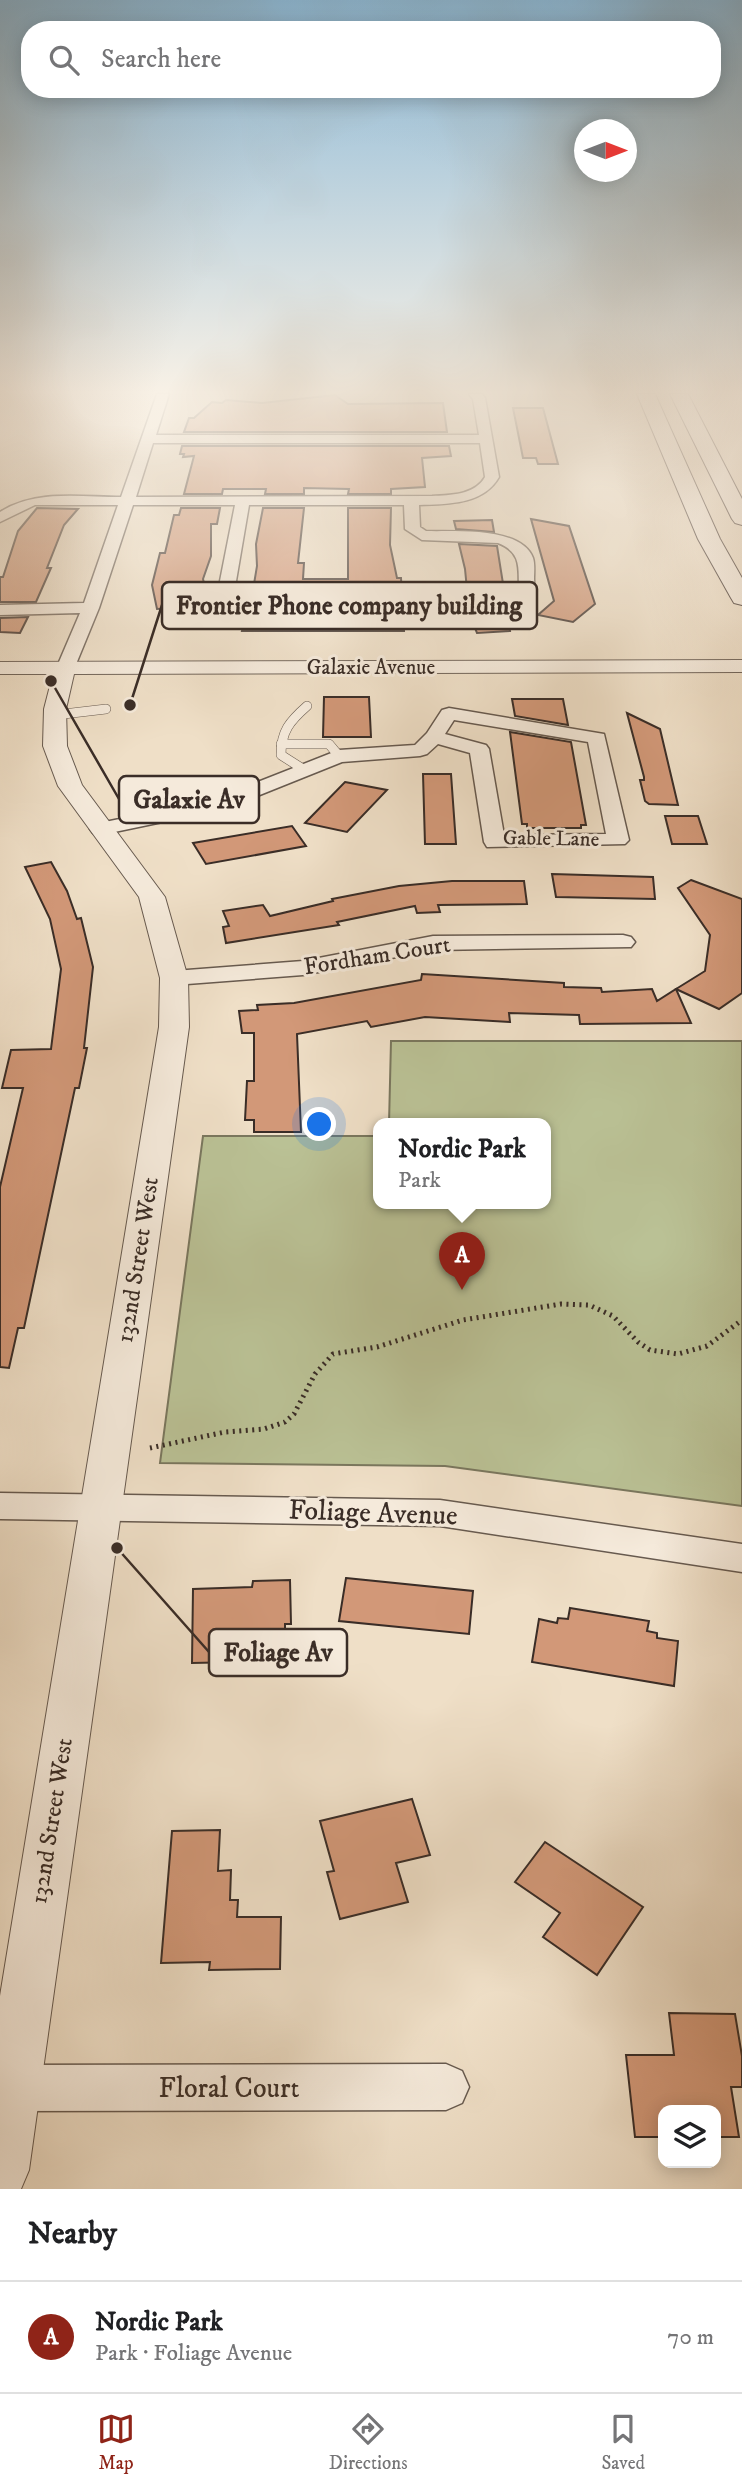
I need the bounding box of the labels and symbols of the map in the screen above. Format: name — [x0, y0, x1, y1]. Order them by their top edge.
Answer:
north arrow — [574, 119, 637, 182]
callout: Frontier Phone company building — [162, 582, 537, 629]
text: Frontier Phone company building — [176, 590, 524, 623]
street label: Galaxie Avenue — [307, 655, 435, 681]
callout: Galaxie Av — [119, 776, 259, 823]
text: Galaxie Av — [133, 784, 245, 817]
street label: Gable Lane — [503, 825, 600, 853]
street label: Fordham Court — [302, 930, 453, 982]
your location — [302, 1107, 336, 1141]
street label: 132nd Street West — [110, 1175, 166, 1345]
pin: A — [439, 1232, 485, 1290]
street label: Foliage Avenue — [288, 1493, 458, 1533]
callout: Foliage Av — [209, 1629, 347, 1676]
text: Foliage Av — [223, 1637, 333, 1670]
street label: 132nd Street West — [24, 1736, 80, 1906]
street label: Floral Court — [159, 2071, 299, 2106]

